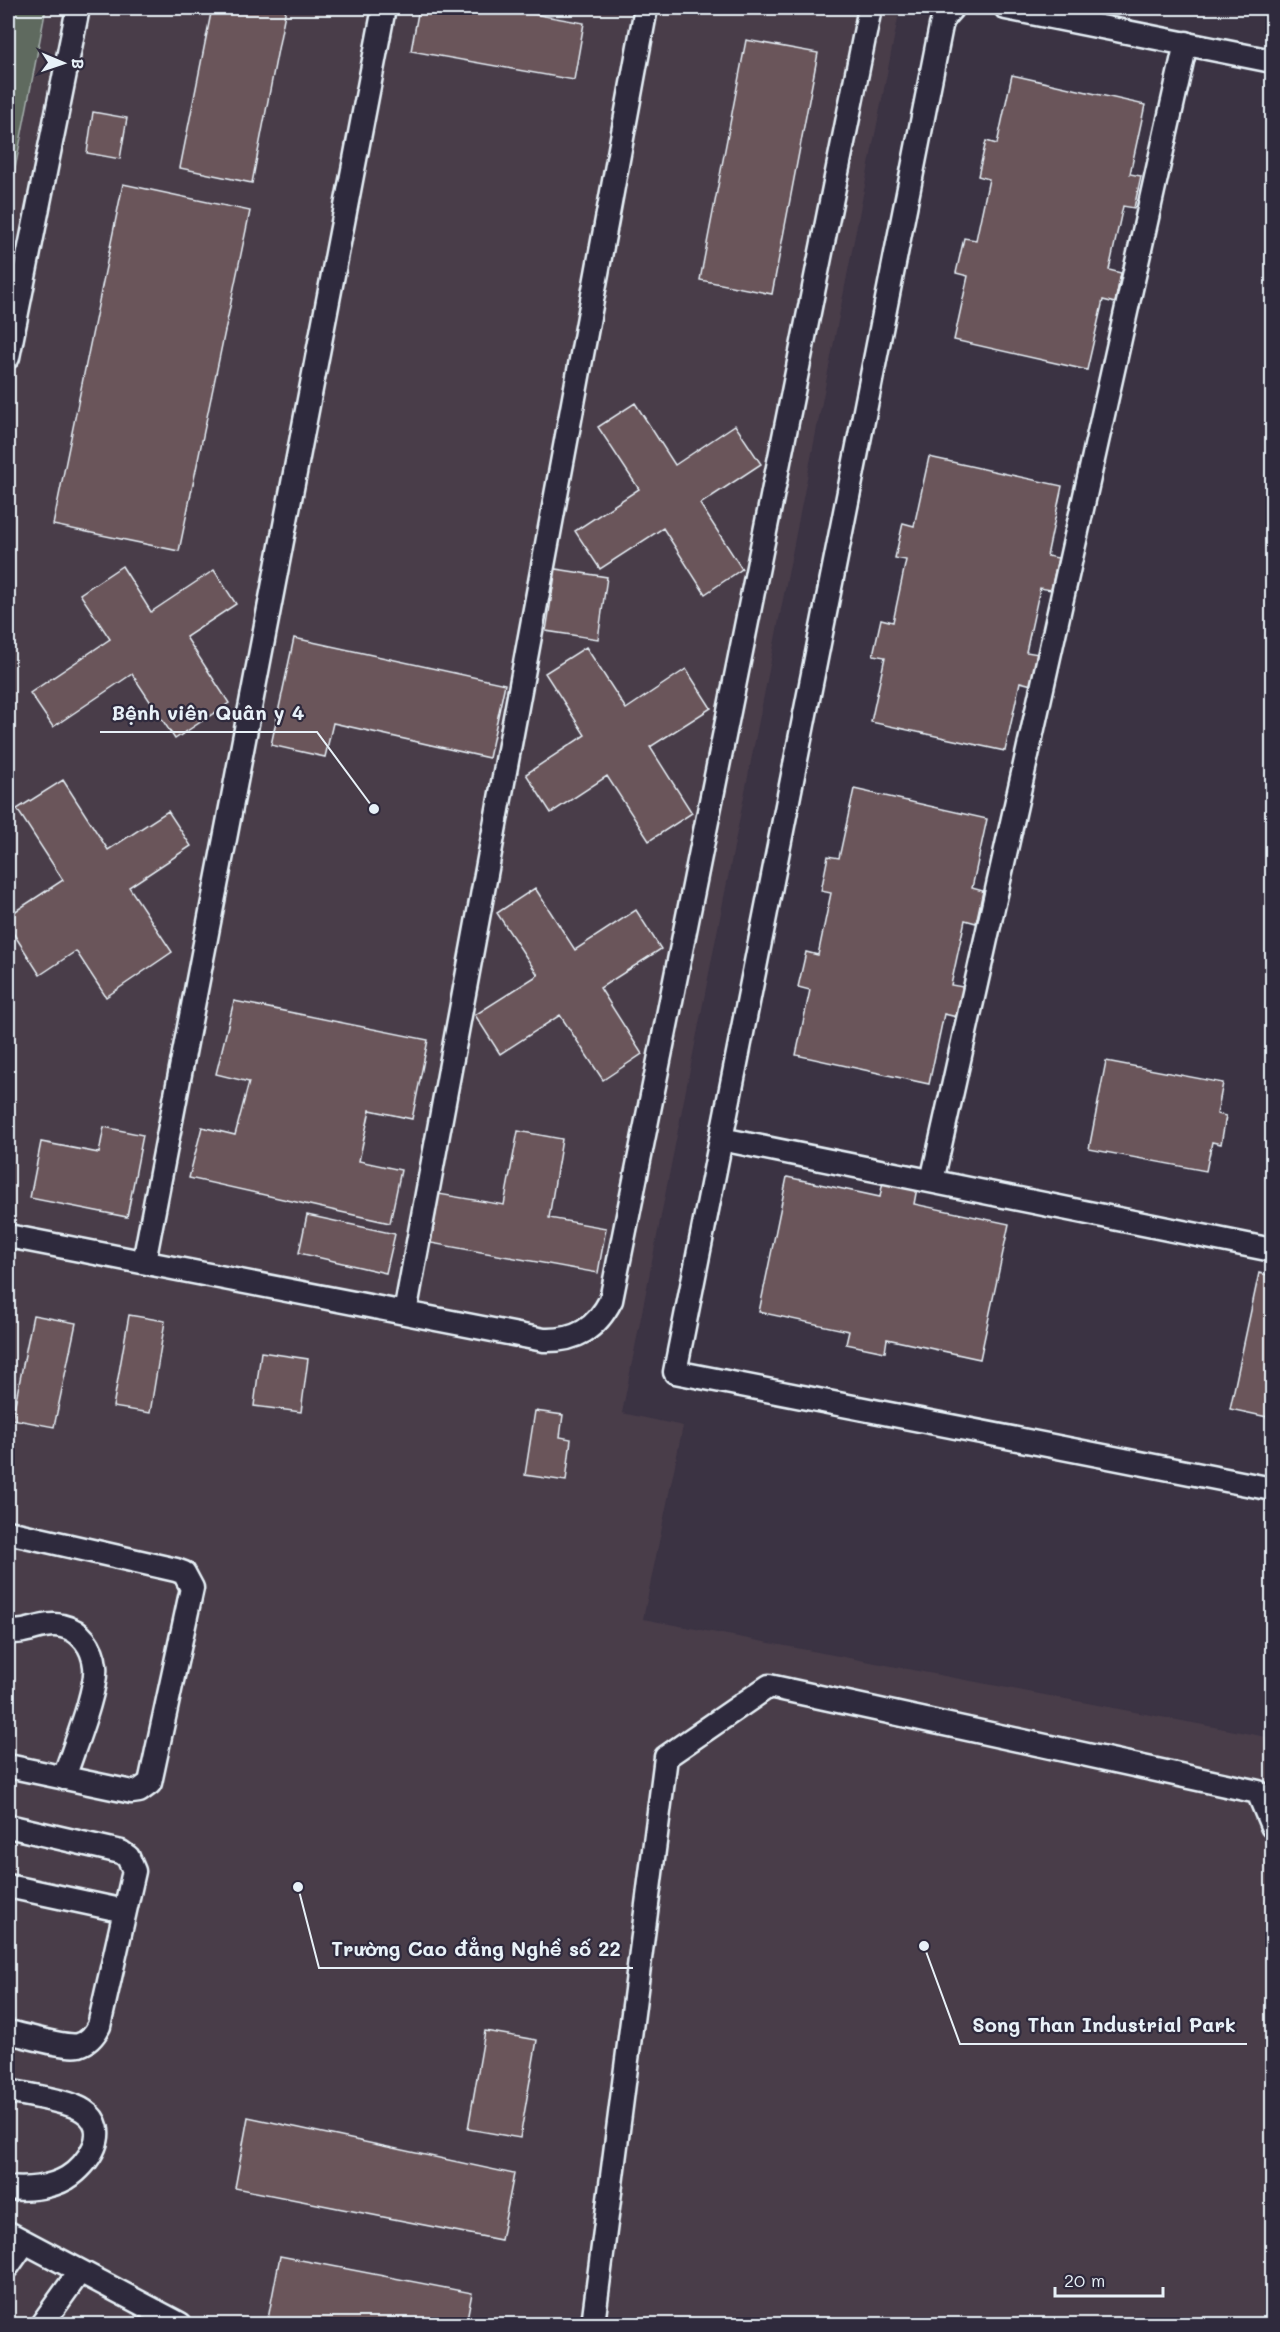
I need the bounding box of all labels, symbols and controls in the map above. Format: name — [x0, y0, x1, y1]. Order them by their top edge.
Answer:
north arrow — [33, 33, 93, 93]
text: B — [68, 58, 89, 69]
callout: Bệnh viên Quân y 4 — [100, 694, 317, 732]
text: Bệnh viên Quân y 4 — [111, 699, 305, 725]
callout: Trường Cao đẳng Nghề số 22 — [319, 1930, 633, 1968]
text: Trường Cao đẳng Nghề số 22 — [331, 1935, 621, 1961]
callout: Song Than Industrial Park — [960, 2006, 1247, 2044]
text: Song Than Industrial Park — [972, 2011, 1236, 2037]
scale bar — [1055, 2260, 1163, 2298]
text: 20 m — [1064, 2268, 1105, 2292]

